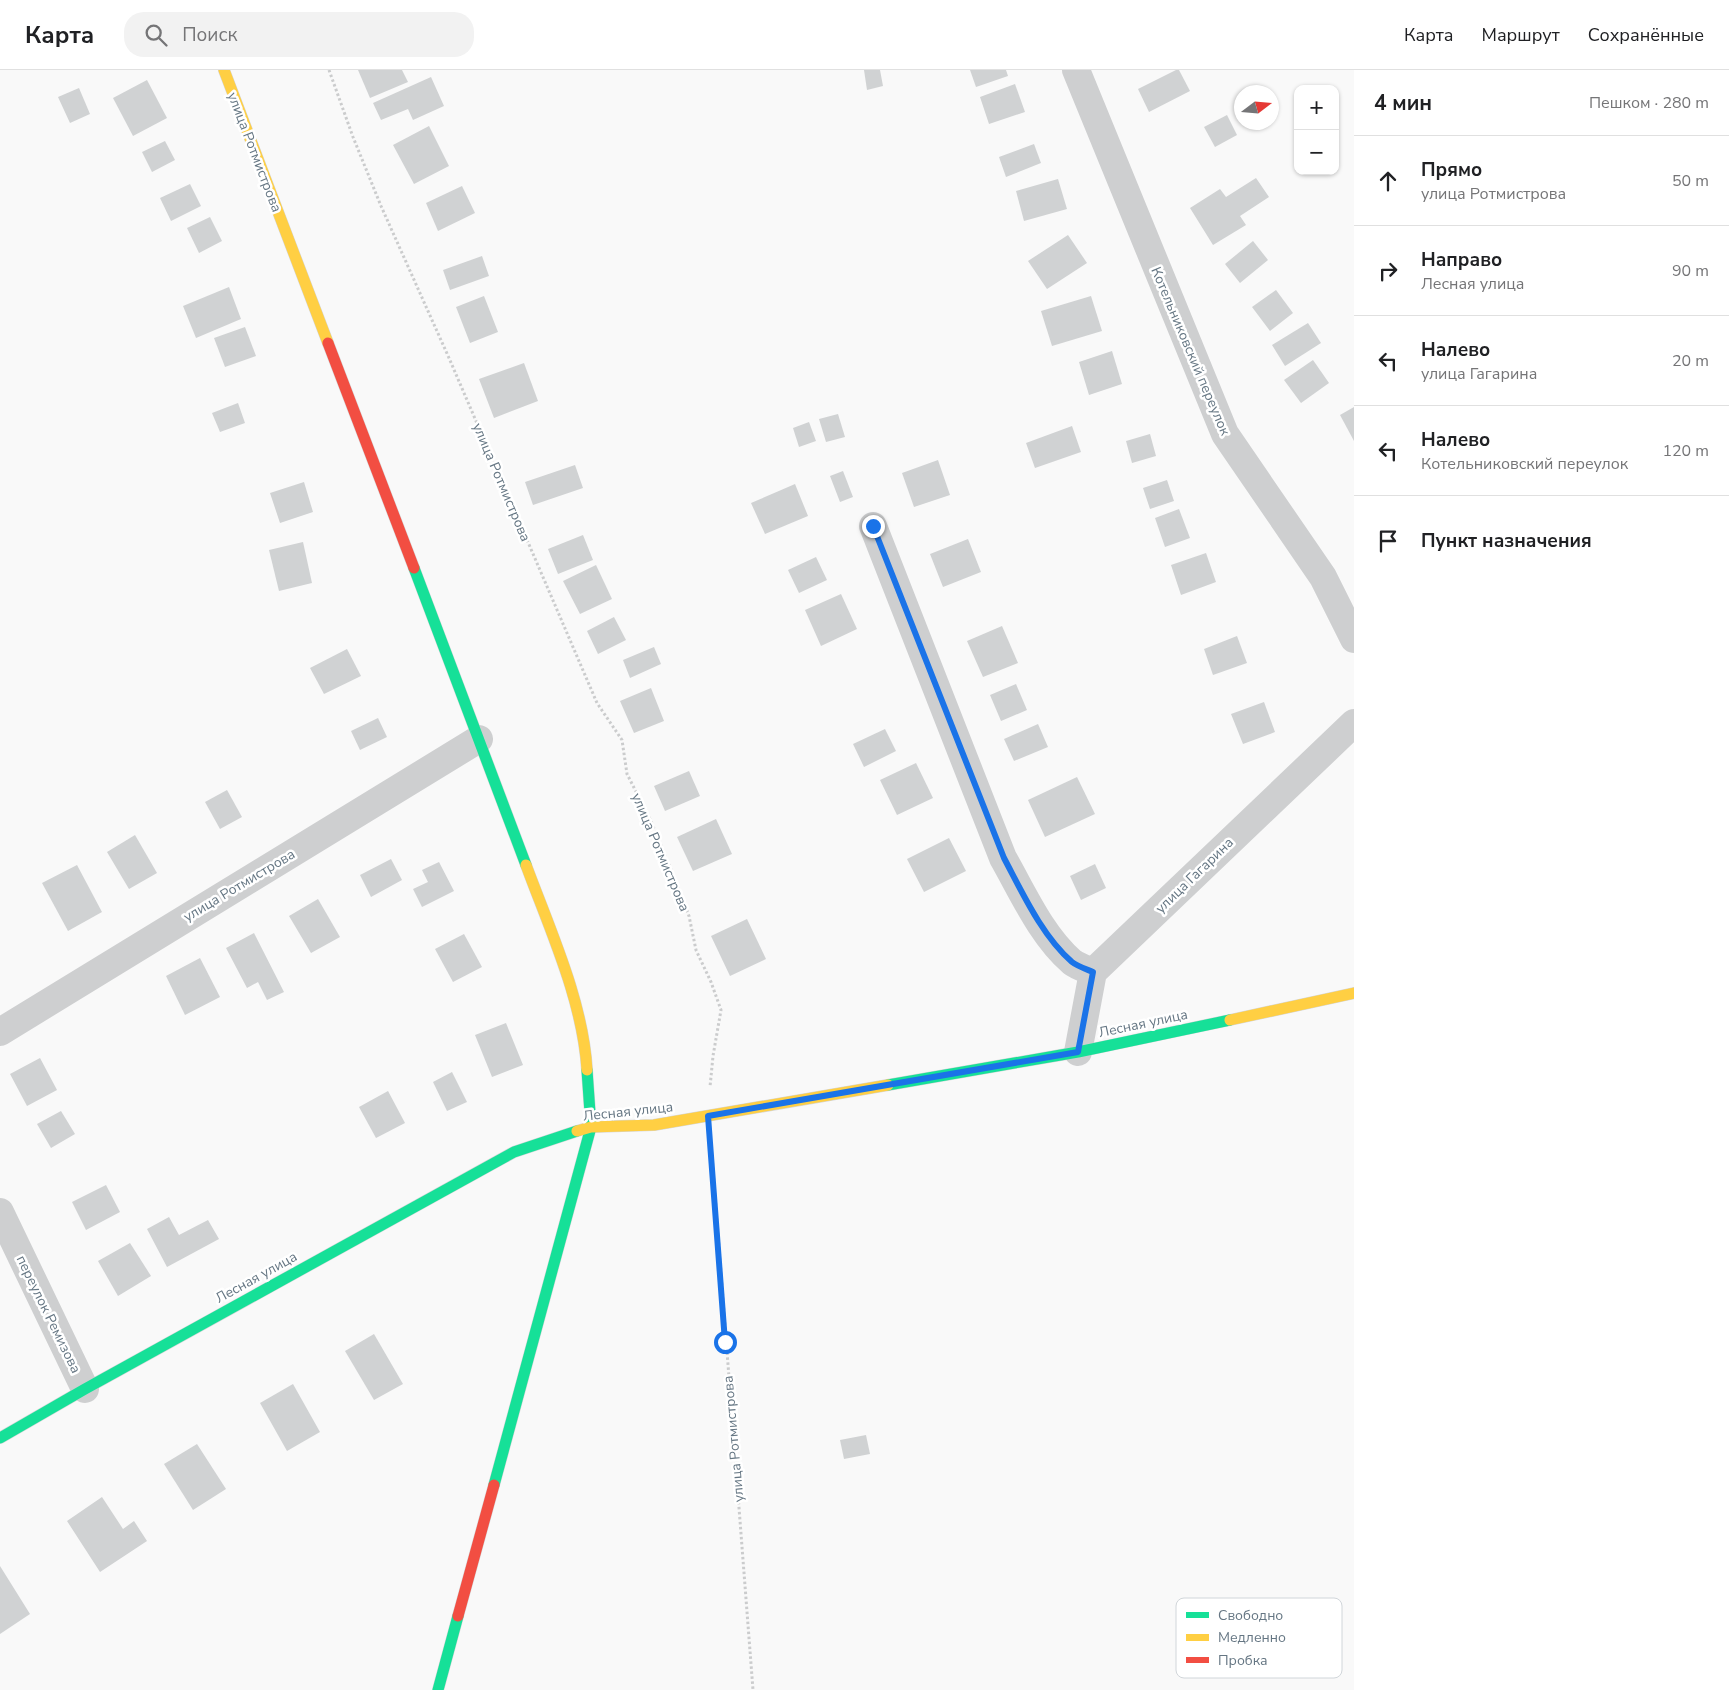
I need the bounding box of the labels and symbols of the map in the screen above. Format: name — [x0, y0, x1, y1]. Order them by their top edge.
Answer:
north arrow — [1234, 85, 1279, 130]
street label: улица Ротмистрова — [223, 89, 286, 215]
street label: Котельниковский переулок — [1146, 264, 1235, 439]
street label: улица Ротмистрова — [468, 420, 535, 544]
route end — [862, 515, 885, 538]
street label: улица Ротмистрова — [627, 790, 694, 914]
street label: улица Гагарина — [1151, 833, 1238, 918]
street label: улица Ротмистрова — [180, 845, 299, 926]
street label: Лесная улица — [1097, 1005, 1189, 1042]
street label: Лесная улица — [582, 1097, 674, 1126]
street label: Лесная улица — [212, 1247, 300, 1308]
street label: переулок Ремизова — [12, 1252, 85, 1376]
route start — [714, 1331, 737, 1354]
street label: улица Ротмистрова — [718, 1375, 749, 1503]
legend — [1176, 1598, 1342, 1678]
text: Свободно — [1218, 1606, 1283, 1625]
text: Медленно — [1218, 1628, 1286, 1647]
text: Пробка — [1218, 1651, 1268, 1670]

